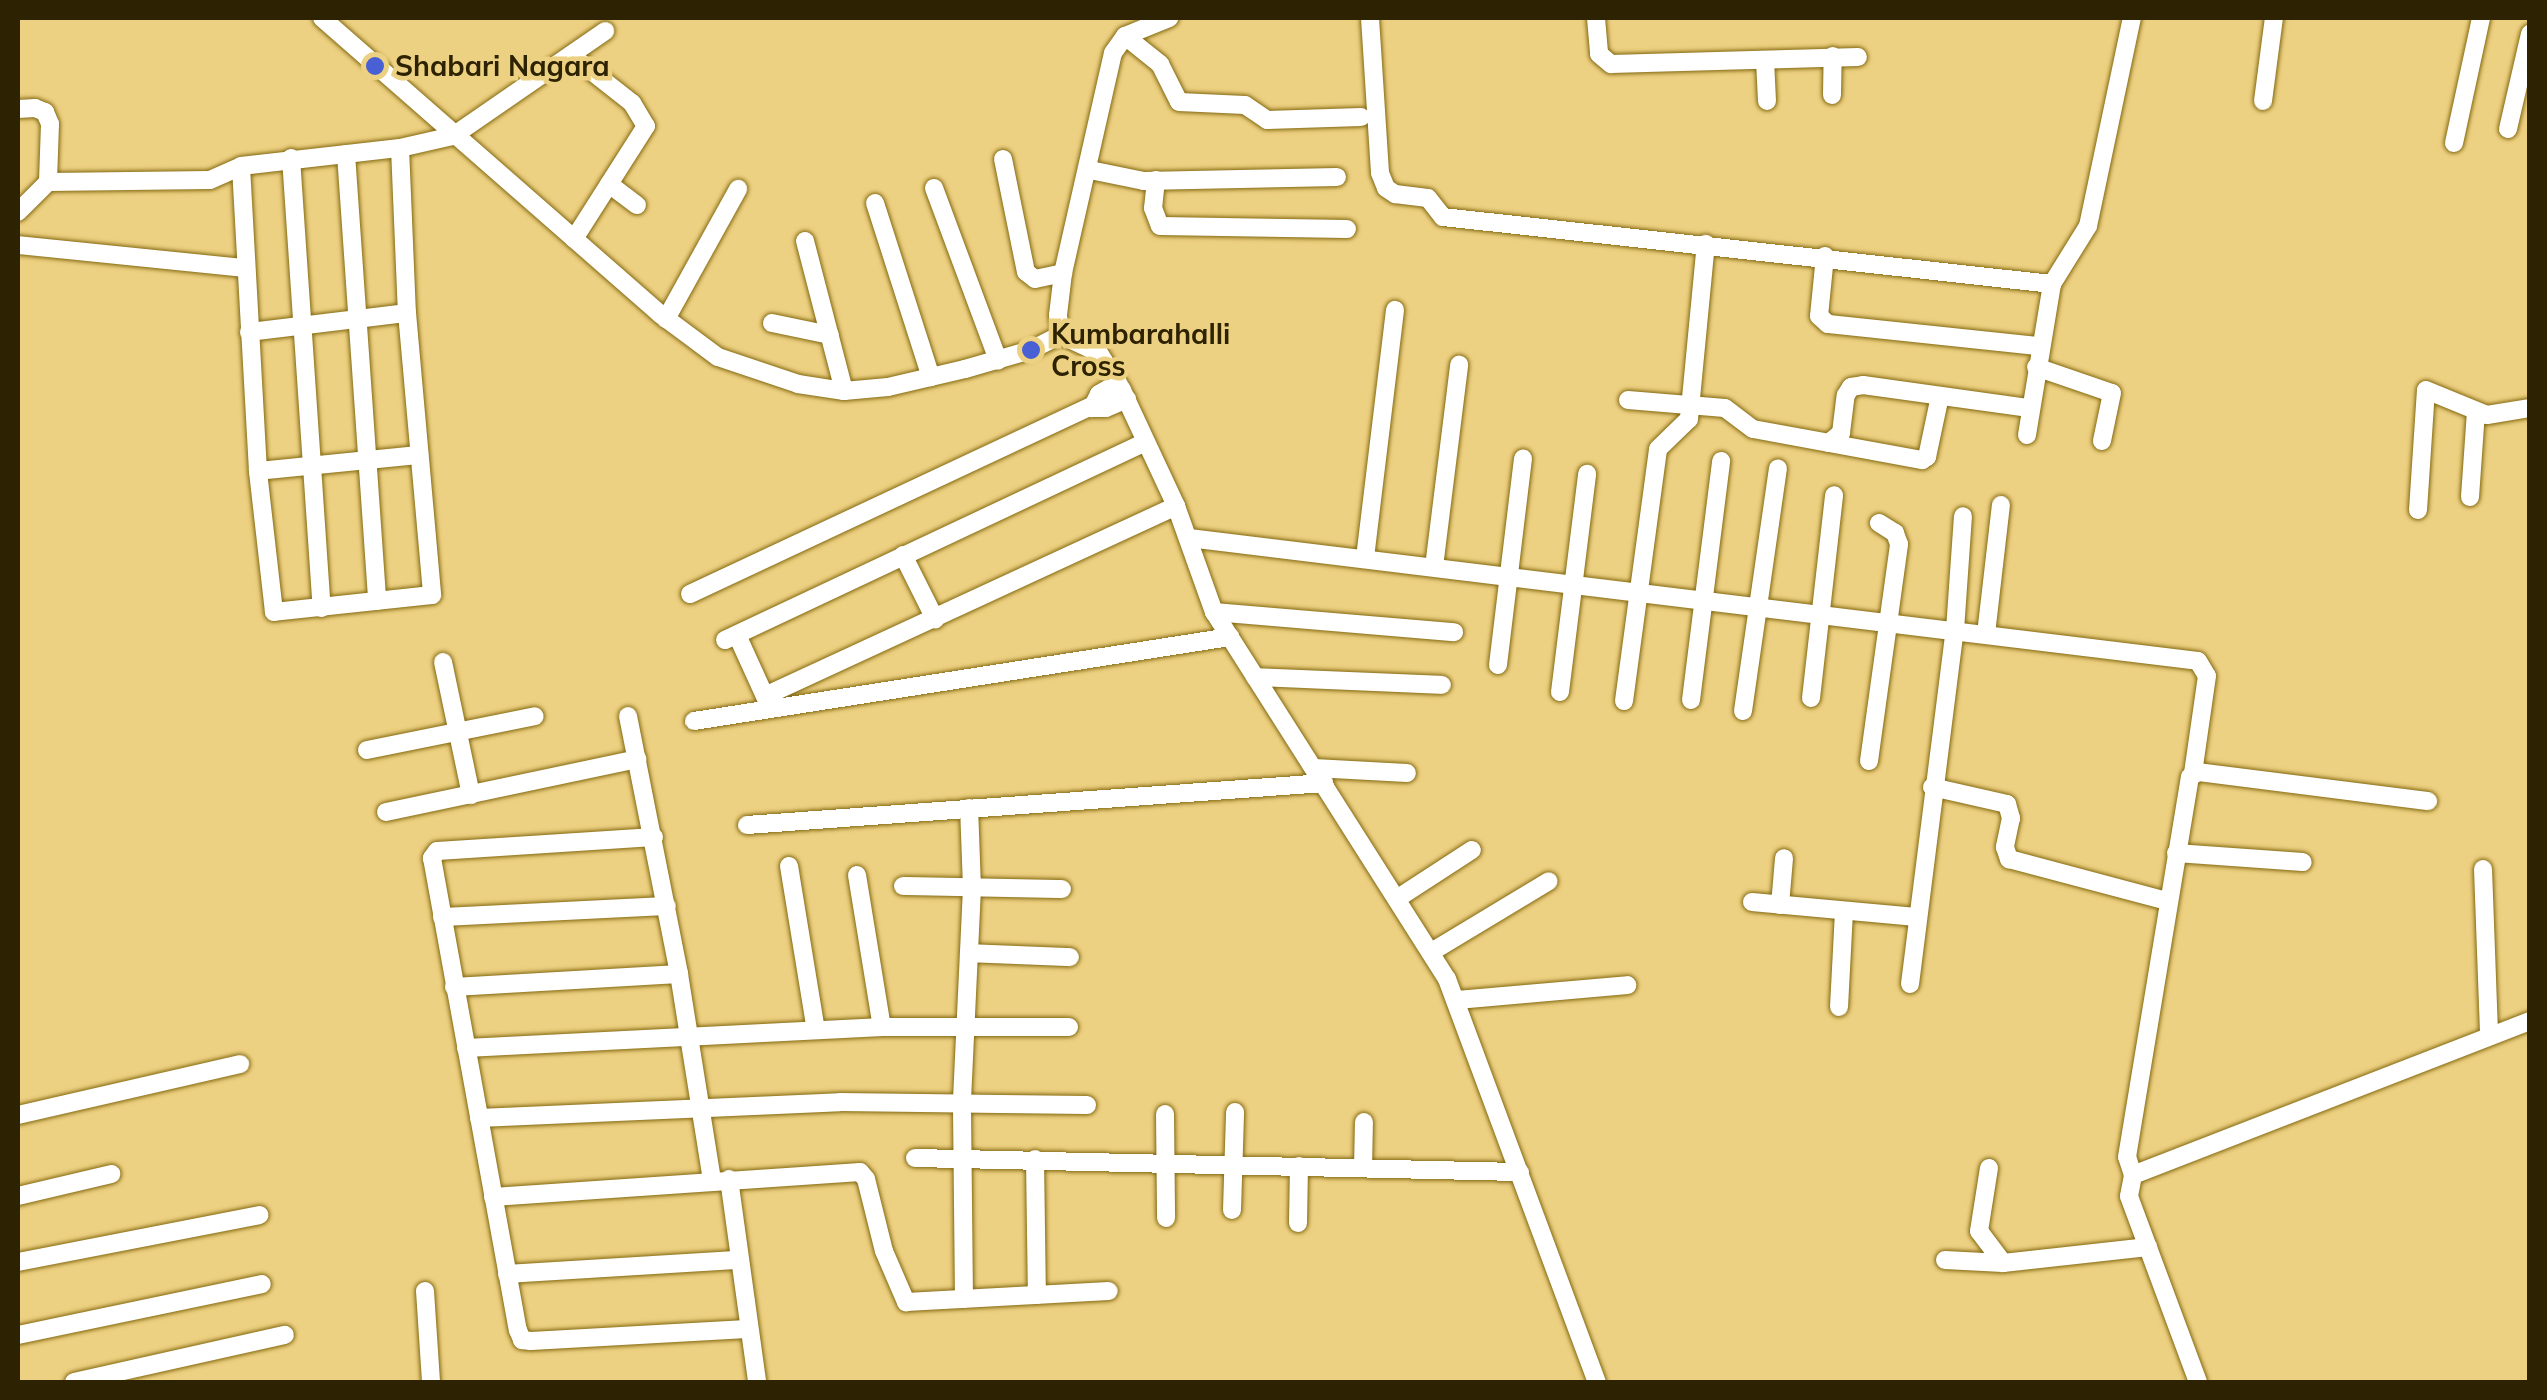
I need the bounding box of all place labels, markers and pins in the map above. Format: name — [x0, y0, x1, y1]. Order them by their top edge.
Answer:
place label: Shabari Nagara — [395, 49, 610, 83]
marker: Shabari Nagara — [364, 55, 386, 77]
place label: Kumbarahalli Cross — [1051, 317, 1230, 383]
marker: Kumbarahalli Cross — [1020, 339, 1042, 361]

